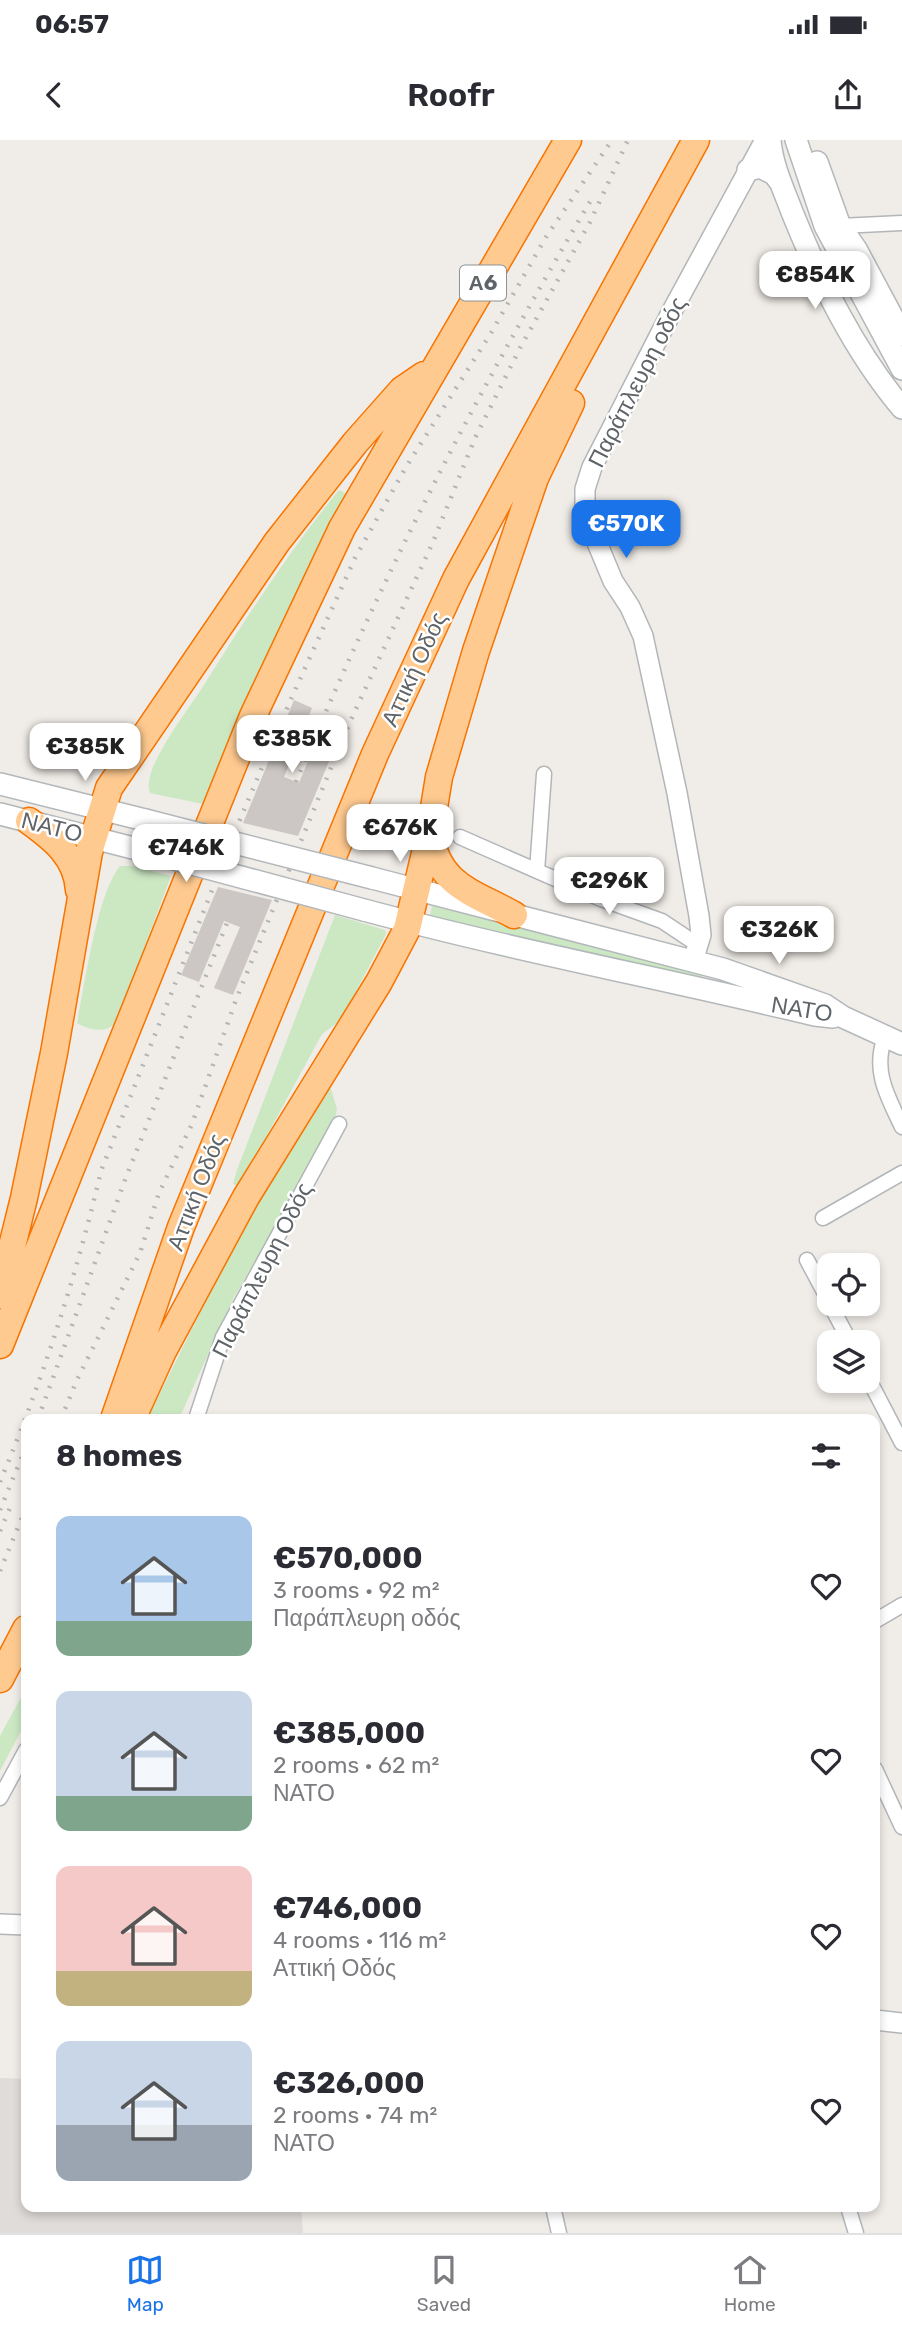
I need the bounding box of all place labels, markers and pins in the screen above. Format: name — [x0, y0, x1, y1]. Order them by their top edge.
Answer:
pin: €854K — [766, 251, 864, 311]
pin: €570K — [577, 500, 675, 560]
pin: €385K — [243, 716, 341, 775]
pin: €385K — [36, 724, 134, 783]
pin: €676K — [351, 804, 449, 864]
pin: €746K — [137, 824, 235, 884]
pin: €296K — [560, 858, 658, 917]
pin: €326K — [730, 906, 828, 966]

